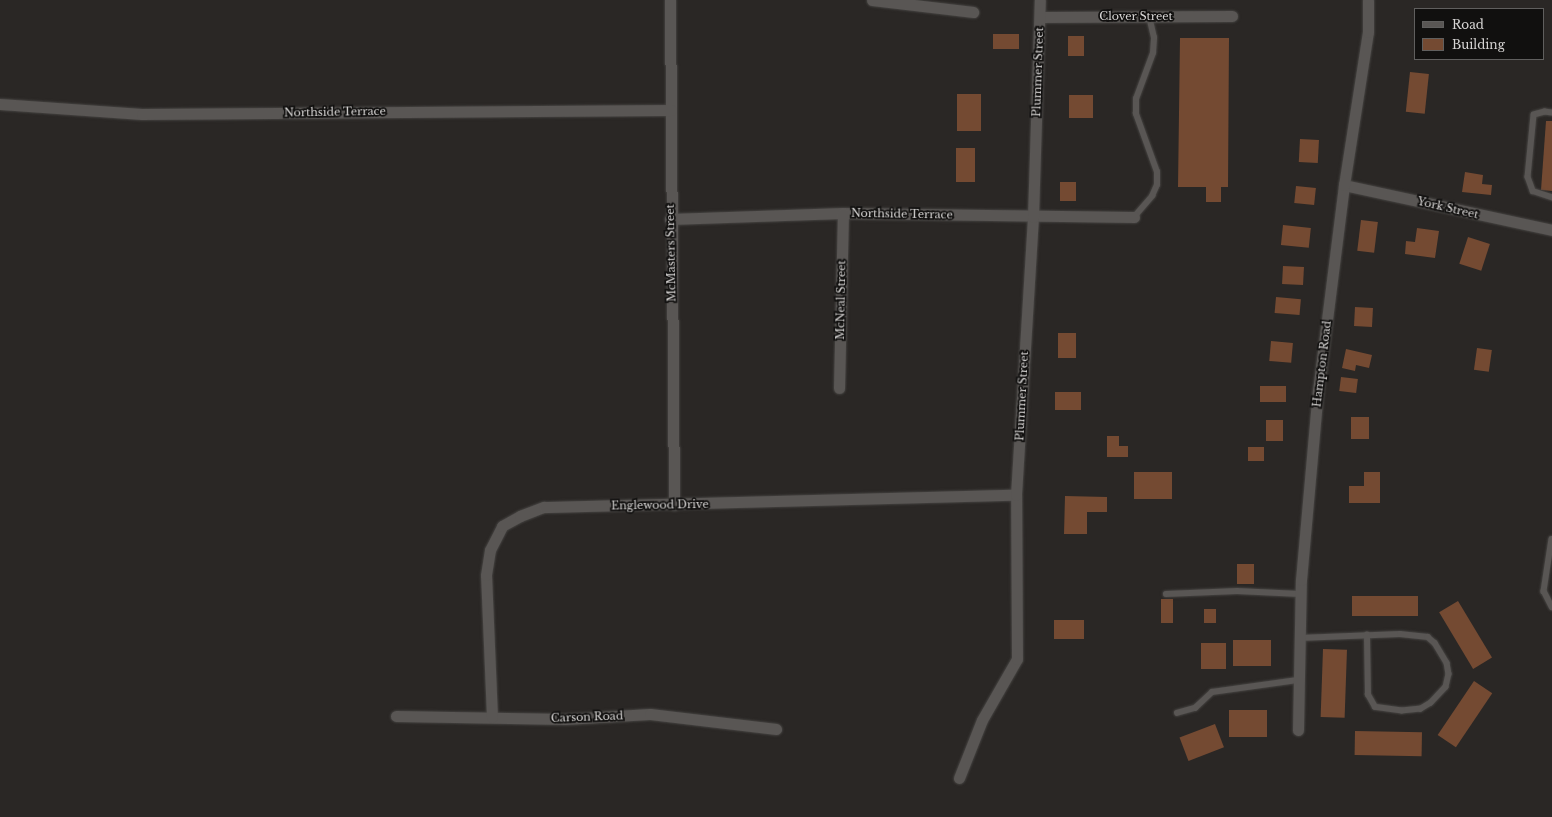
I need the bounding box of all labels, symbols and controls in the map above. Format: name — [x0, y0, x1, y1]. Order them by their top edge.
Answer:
legend — [1414, 8, 1544, 60]
street label: Clover Street — [1099, 9, 1173, 23]
text: Road — [1452, 17, 1484, 32]
street label: Plummer Street — [1030, 27, 1046, 117]
text: Building — [1452, 37, 1505, 52]
street label: Northside Terrace — [284, 105, 386, 119]
street label: York Street — [1416, 195, 1480, 221]
street label: McMasters Street — [664, 204, 678, 302]
street label: Northside Terrace — [851, 207, 953, 221]
street label: McNeal Street — [834, 260, 848, 340]
street label: Hampton Road — [1310, 320, 1334, 408]
street label: Plummer Street — [1013, 351, 1031, 441]
street label: Englewood Drive — [611, 498, 709, 512]
street label: Carson Road — [551, 709, 623, 725]

